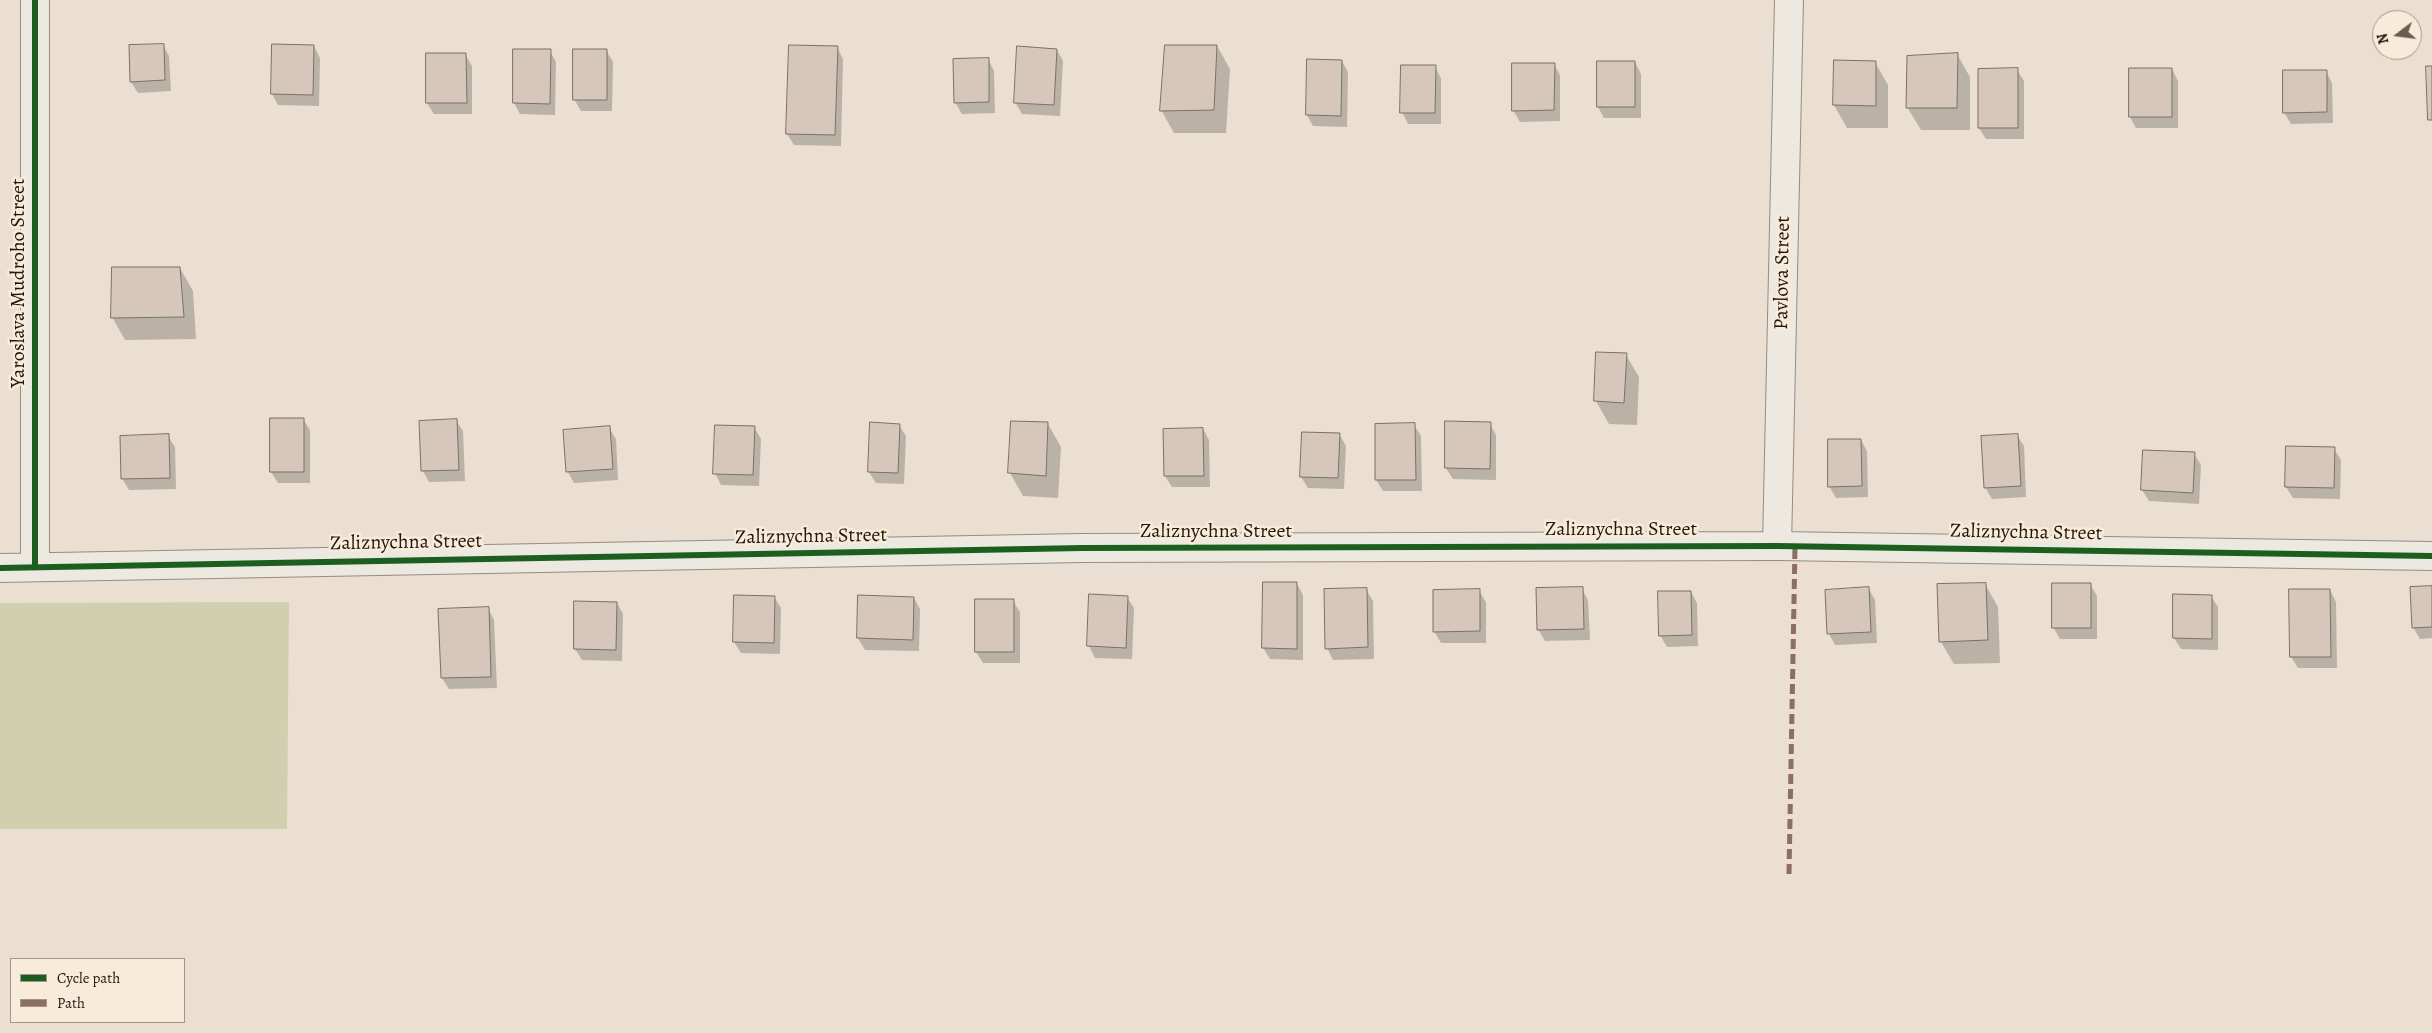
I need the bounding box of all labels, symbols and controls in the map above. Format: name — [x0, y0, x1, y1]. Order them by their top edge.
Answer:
north arrow — [2372, 10, 2422, 60]
text: N — [2372, 31, 2393, 46]
street label: Yaroslava Mudroho Street — [7, 178, 31, 388]
street label: Pavlova Street — [1770, 216, 1796, 330]
street label: Zaliznychna Street — [1545, 518, 1697, 542]
street label: Zaliznychna Street — [1140, 520, 1292, 544]
street label: Zaliznychna Street — [1950, 520, 2102, 546]
street label: Zaliznychna Street — [735, 524, 887, 550]
street label: Zaliznychna Street — [330, 530, 482, 556]
legend — [10, 958, 185, 1023]
text: Cycle path — [57, 968, 120, 988]
text: Path — [57, 993, 85, 1013]

